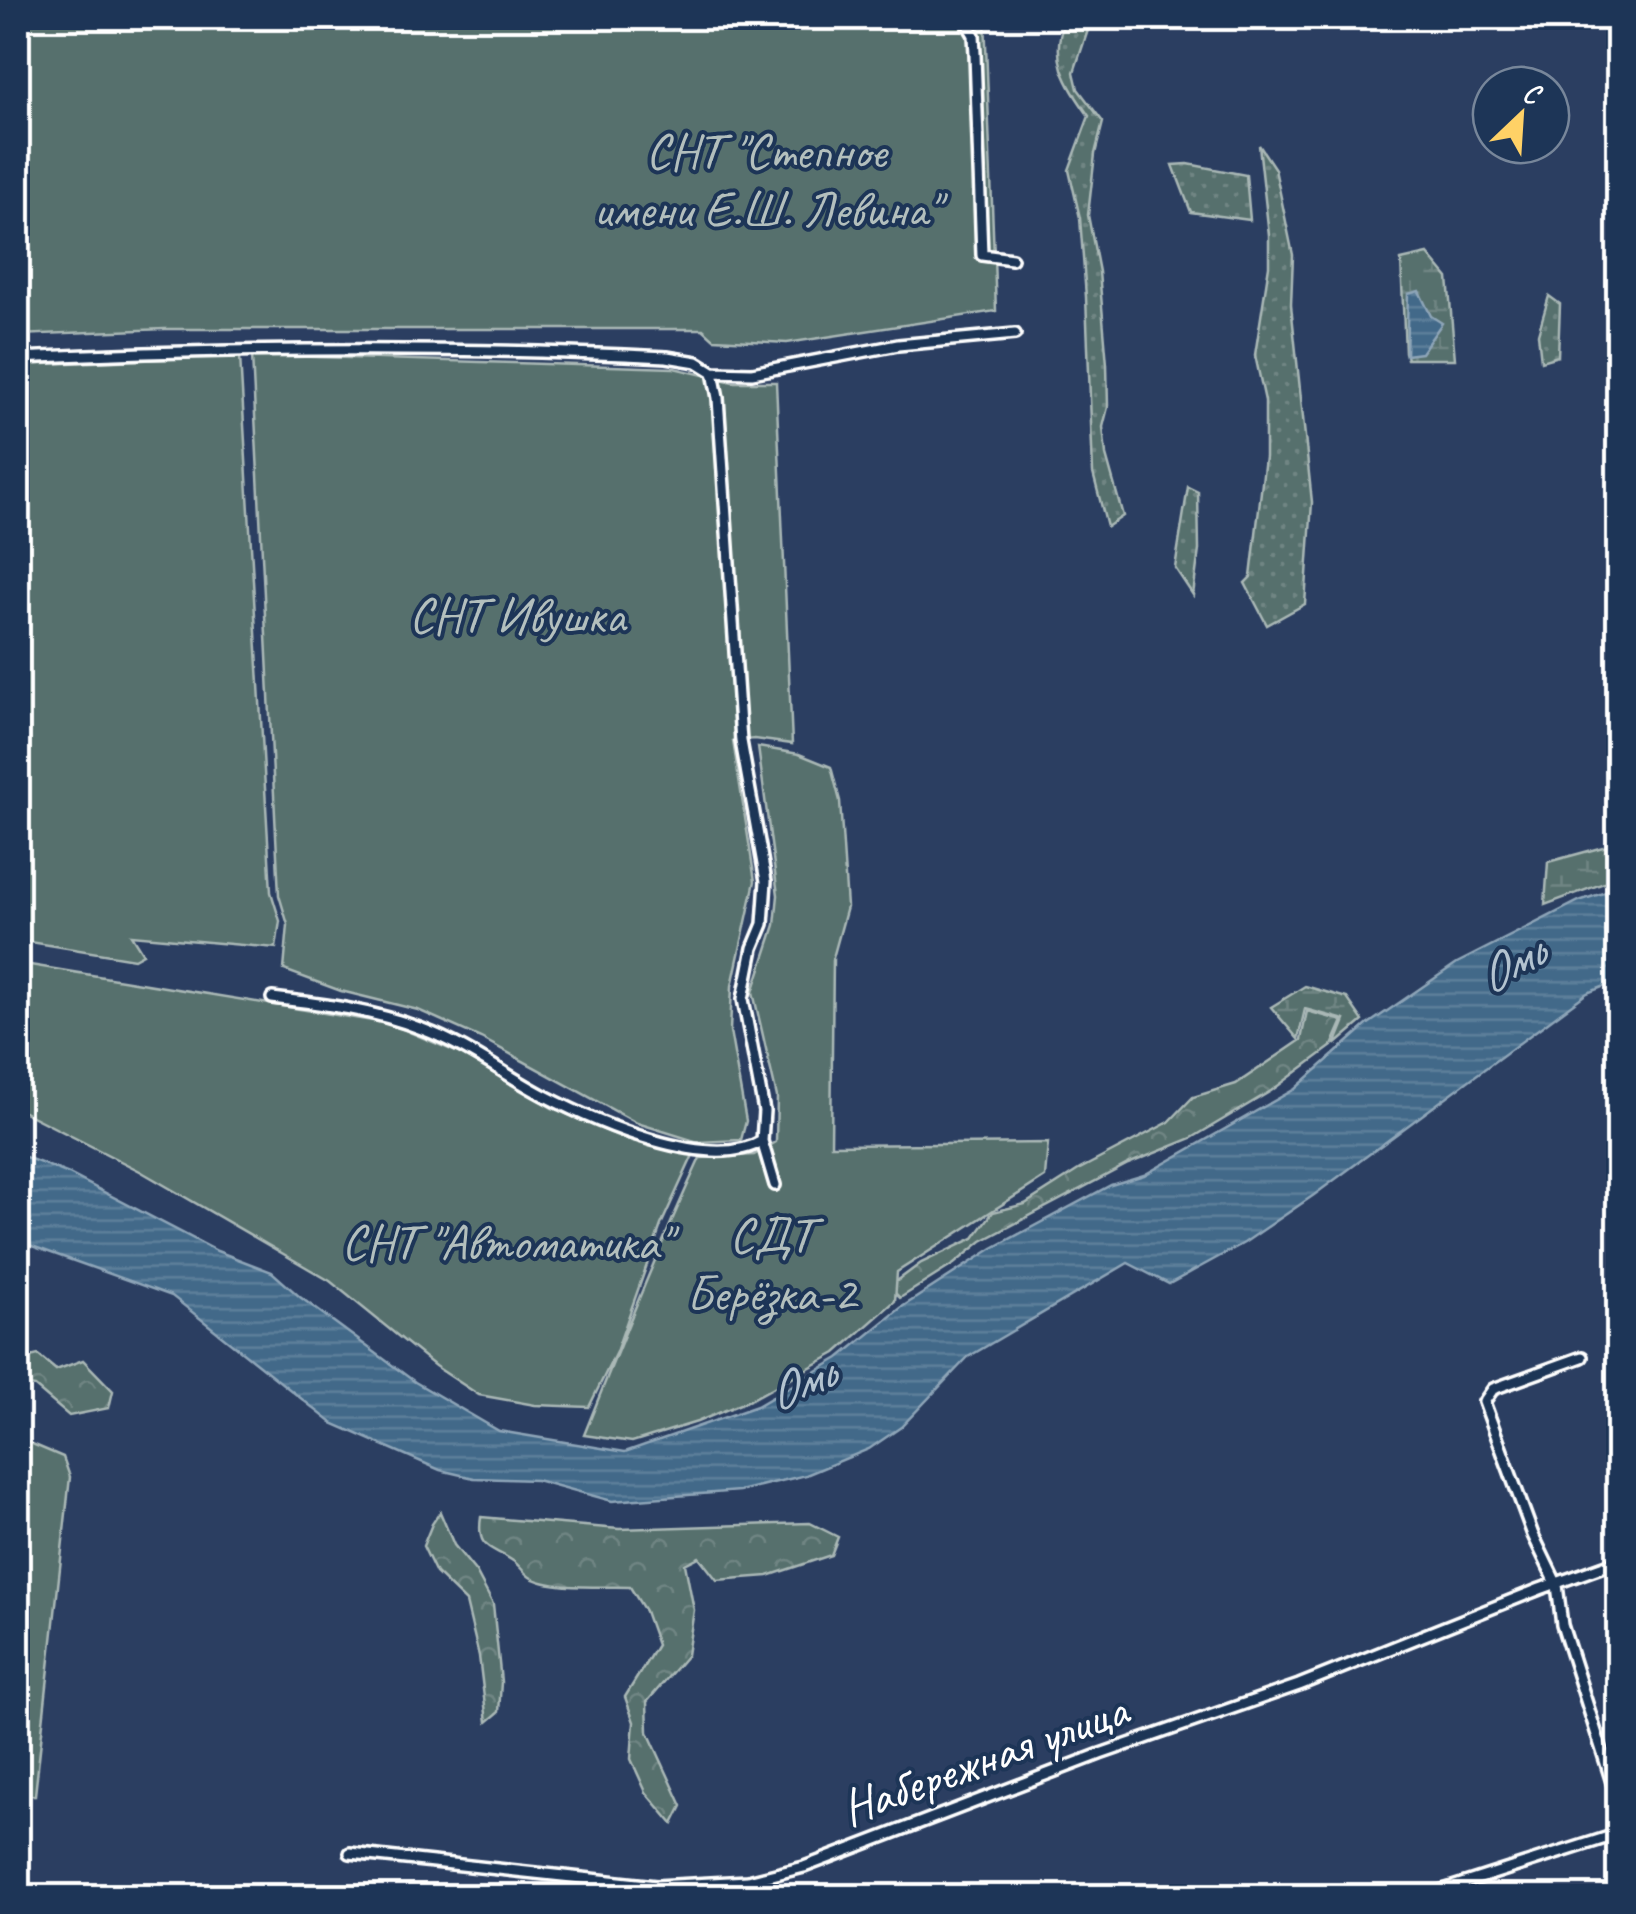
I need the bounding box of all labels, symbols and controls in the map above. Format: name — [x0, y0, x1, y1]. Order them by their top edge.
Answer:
north arrow — [1471, 65, 1571, 165]
text: С — [1518, 74, 1548, 113]
park label: СНТ "Степное имени Е.Ш. Левина" — [593, 120, 948, 241]
park label: СНТ Ивушка — [409, 584, 628, 647]
water label: Омь — [1465, 916, 1561, 1009]
park label: СДТ Берёзка-2 — [686, 1204, 859, 1325]
park label: СНТ "Автоматика" — [342, 1211, 680, 1274]
water label: Омь — [756, 1337, 849, 1426]
street label: Набережная улица — [832, 1677, 1138, 1840]

